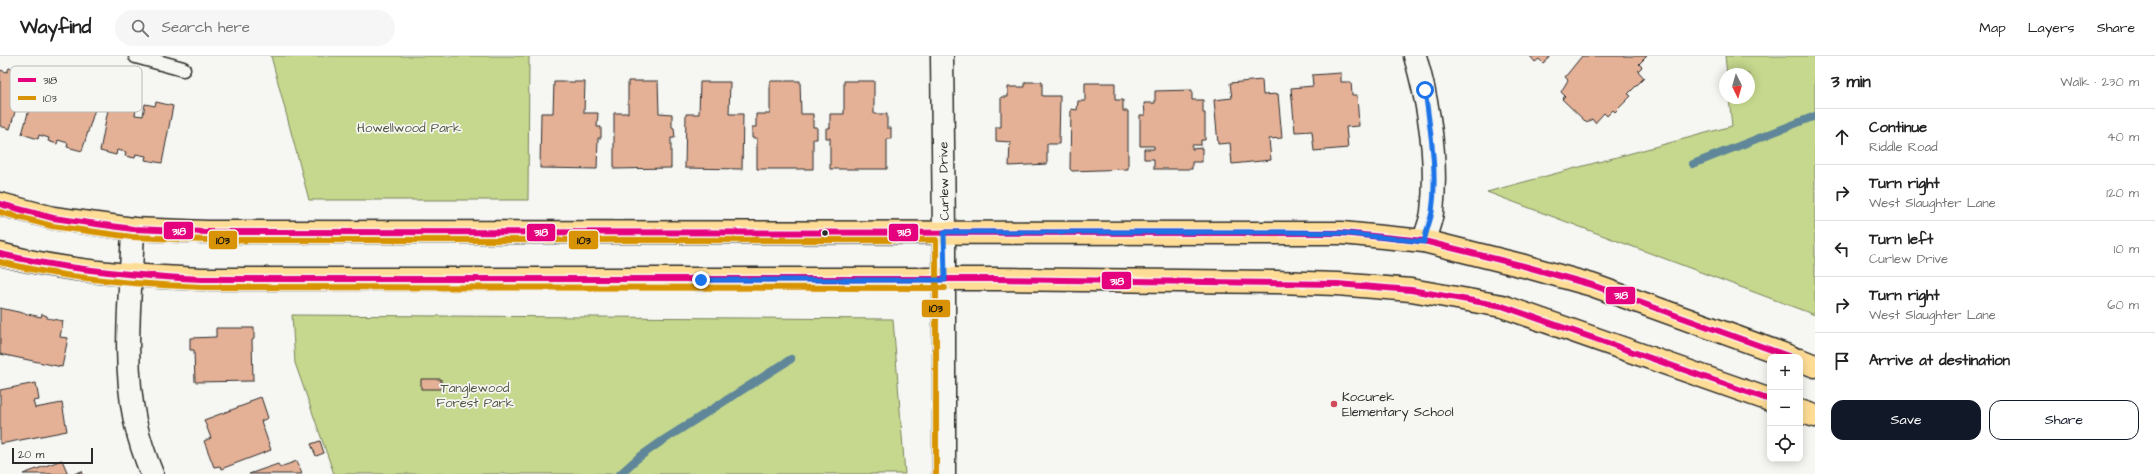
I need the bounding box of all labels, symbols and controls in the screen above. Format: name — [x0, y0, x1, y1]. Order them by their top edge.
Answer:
search box — [115, 10, 395, 46]
text: Wayfind — [20, 14, 91, 41]
icon: search — [129, 17, 151, 39]
text: Search here — [161, 17, 250, 38]
text: Map — [1979, 18, 2006, 38]
text: Layers — [2028, 18, 2075, 38]
text: Share — [2097, 18, 2135, 38]
legend — [10, 66, 142, 112]
north arrow — [1719, 68, 1755, 104]
text: 3 min — [1831, 70, 1871, 94]
text: 318 — [43, 73, 57, 88]
text: Walk · 230 m — [2060, 73, 2139, 91]
route start — [1416, 81, 1434, 99]
text: 103 — [43, 91, 57, 106]
text: Continue — [1869, 117, 1927, 138]
park label: Howellwood Park — [357, 119, 461, 137]
icon: ahead — [1831, 126, 1853, 148]
text: 40 m — [2107, 128, 2139, 146]
text: Riddle Road — [1869, 138, 1938, 156]
street label: Curlew Drive — [934, 141, 954, 221]
text: Turn right — [1869, 173, 1940, 194]
icon: right — [1831, 182, 1853, 204]
text: 120 m — [2106, 184, 2139, 202]
text: West Slaughter Lane — [1869, 194, 1996, 212]
line badge: 318 — [163, 221, 194, 240]
line badge: 318 — [526, 223, 556, 242]
line badge: 318 — [888, 223, 919, 242]
text: 318 — [171, 224, 187, 239]
text: 318 — [533, 225, 549, 240]
text: 318 — [896, 225, 912, 240]
unlabelled marker — [820, 228, 830, 238]
text: Turn left — [1869, 229, 1933, 250]
line badge: 103 — [208, 230, 238, 250]
line badge: 103 — [568, 230, 599, 250]
text: 103 — [216, 233, 230, 248]
text: 103 — [577, 233, 591, 248]
icon: left — [1831, 238, 1853, 260]
text: 10 m — [2114, 240, 2139, 258]
text: Curlew Drive — [1869, 250, 1948, 268]
route end — [692, 271, 710, 289]
line badge: 318 — [1101, 271, 1132, 290]
text: 318 — [1109, 274, 1125, 289]
text: Turn right — [1869, 285, 1940, 306]
line badge: 318 — [1605, 286, 1636, 305]
text: 318 — [1613, 288, 1629, 303]
icon: right — [1831, 294, 1853, 316]
text: 60 m — [2107, 296, 2139, 314]
line badge: 103 — [921, 299, 951, 318]
text: 103 — [929, 301, 943, 316]
text: West Slaughter Lane — [1869, 306, 1996, 324]
icon: arrive — [1831, 350, 1853, 372]
text: Arrive at destination — [1869, 350, 2010, 371]
map controls — [1767, 354, 1803, 462]
button: + — [1767, 354, 1803, 390]
park label: Tanglewood Forest Park — [436, 379, 514, 412]
place label: Kocurek Elementary School — [1342, 388, 1454, 422]
button: − — [1767, 390, 1803, 426]
marker: Kocurek Elementary School — [1329, 399, 1339, 409]
button: Save — [1831, 400, 1981, 440]
button: Share — [1989, 400, 2139, 440]
button: locate — [1767, 426, 1803, 462]
scale bar — [12, 446, 93, 465]
text: 20 m — [18, 447, 44, 462]

